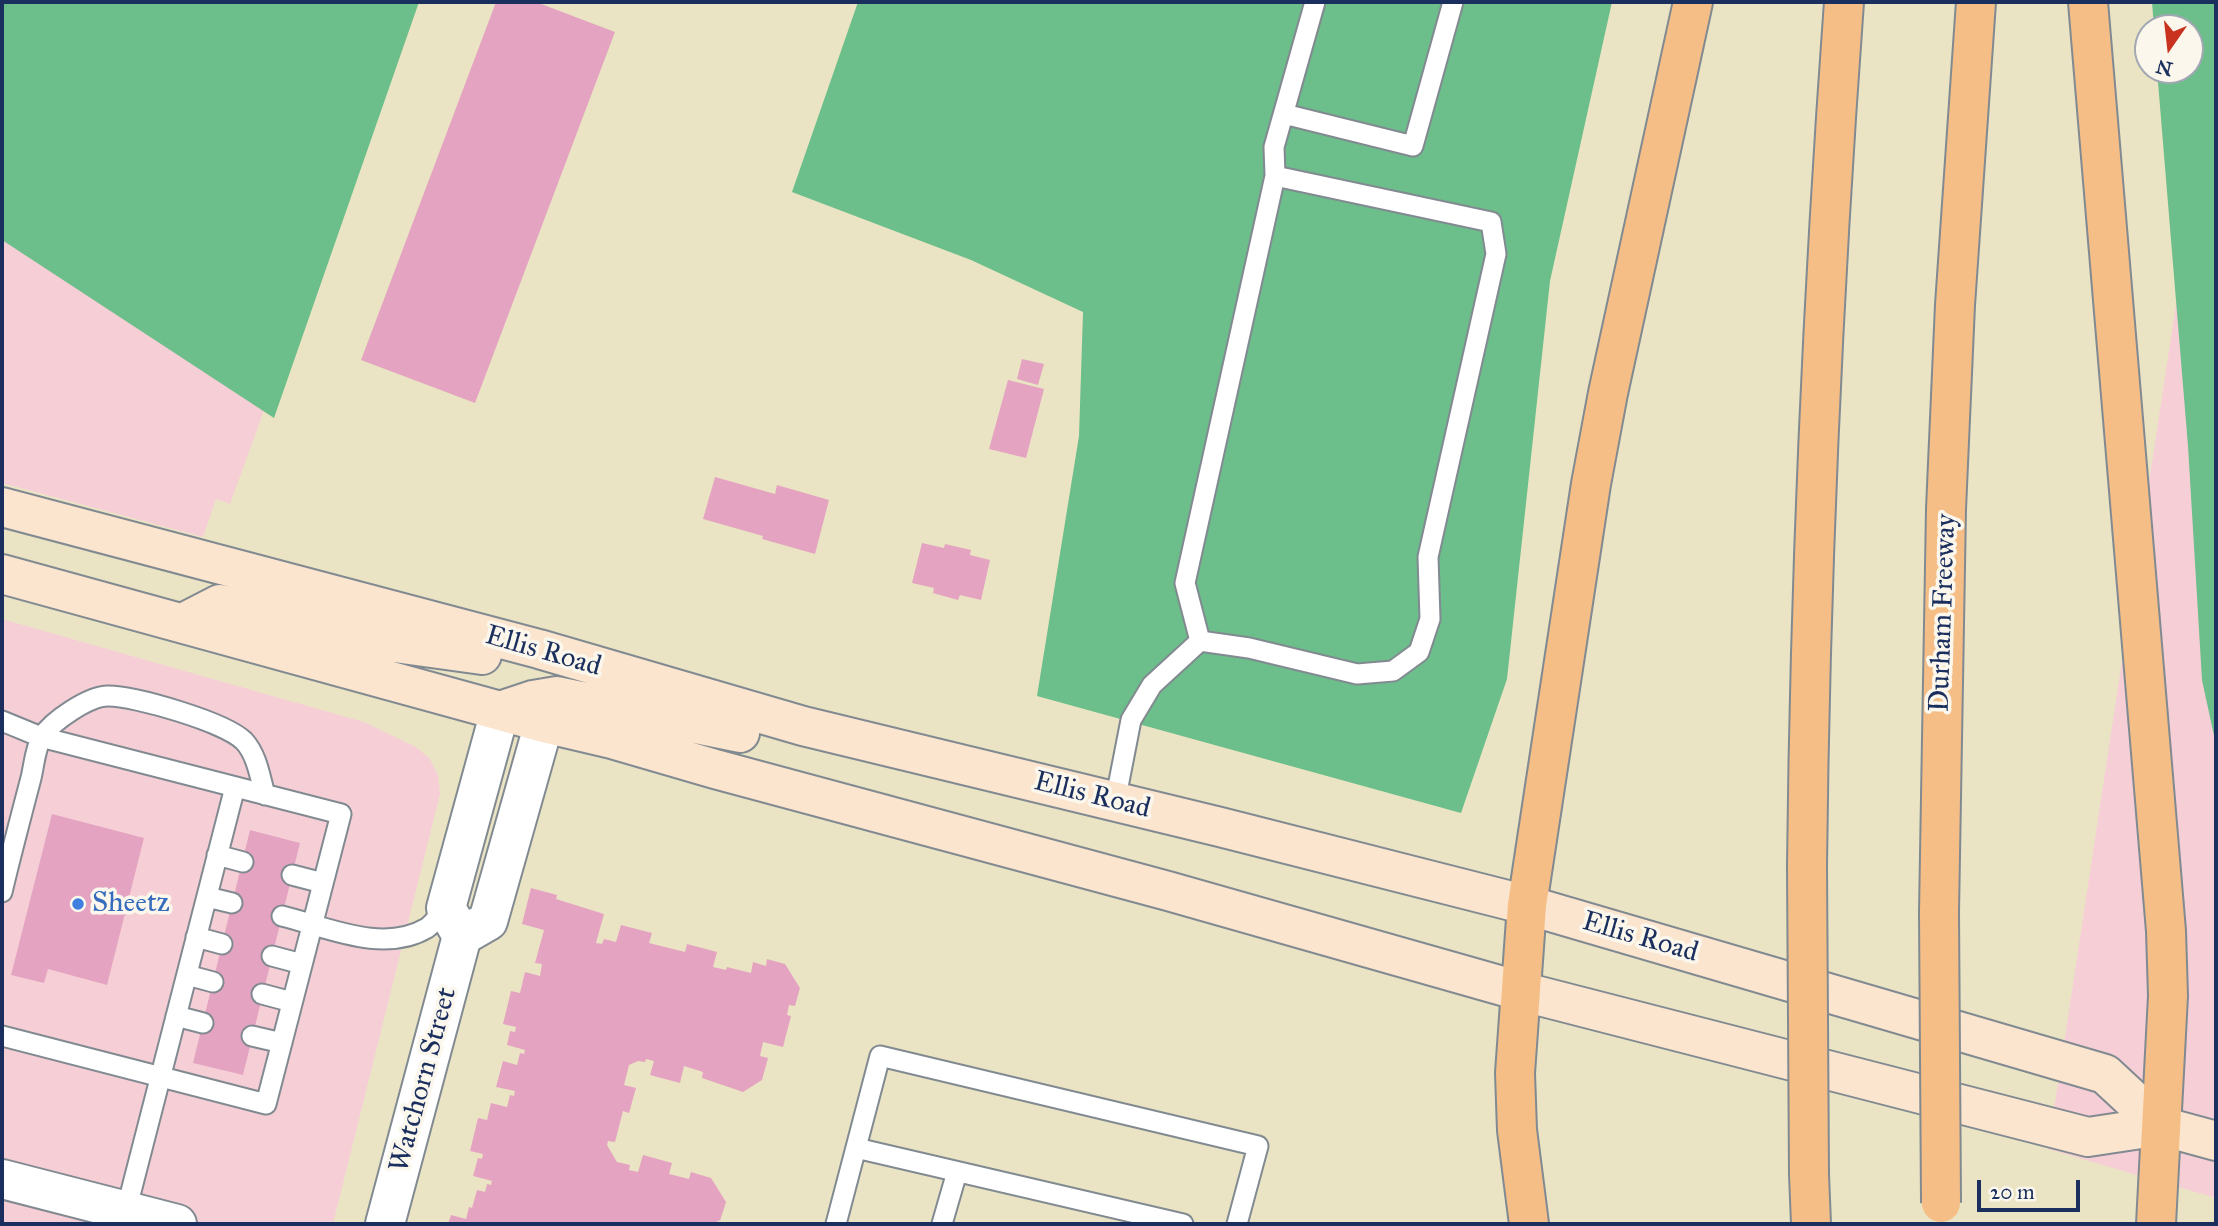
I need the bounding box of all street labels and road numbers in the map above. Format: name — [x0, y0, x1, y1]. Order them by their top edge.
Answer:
street label: Durham Freeway — [1924, 513, 1964, 713]
street label: Ellis Road — [481, 619, 605, 685]
street label: Ellis Road — [1030, 765, 1154, 827]
street label: Ellis Road — [1578, 905, 1702, 971]
street label: Watchorn Street — [383, 984, 465, 1176]

